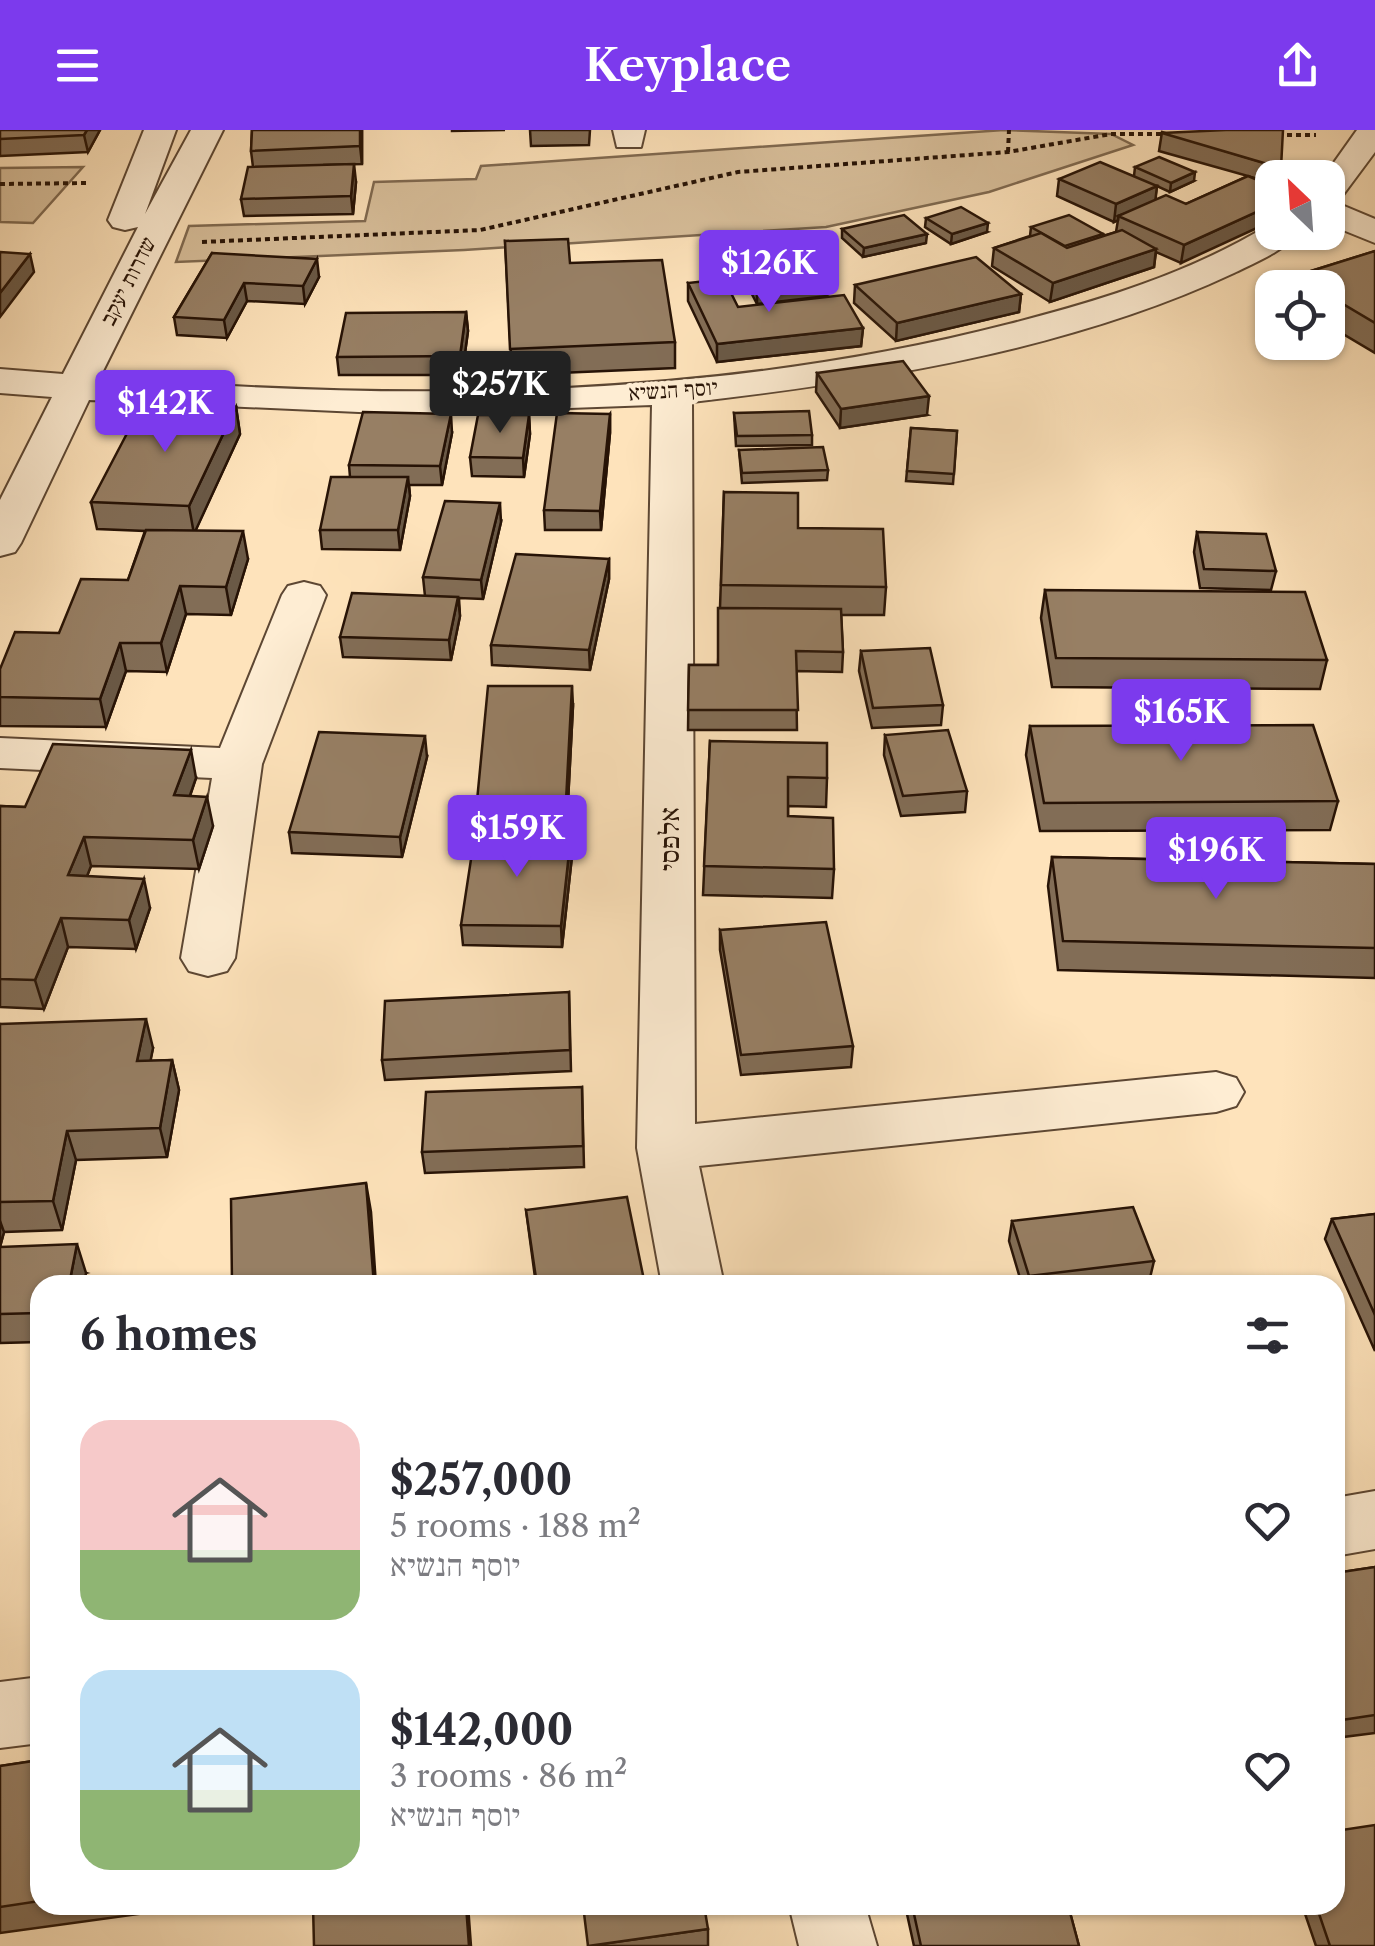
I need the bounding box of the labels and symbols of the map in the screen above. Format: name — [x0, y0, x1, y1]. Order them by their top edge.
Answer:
north arrow — [1255, 160, 1345, 250]
pin: $126K — [699, 230, 839, 315]
street label: שדרות יעקב — [94, 232, 162, 330]
pin: $257K — [430, 351, 570, 436]
pin: $142K — [95, 370, 235, 455]
street label: יוסף הנשיא — [627, 373, 719, 407]
pin: $165K — [1111, 679, 1251, 764]
pin: $159K — [447, 795, 587, 880]
street label: אלפסי — [652, 807, 686, 871]
pin: $196K — [1146, 817, 1286, 902]

